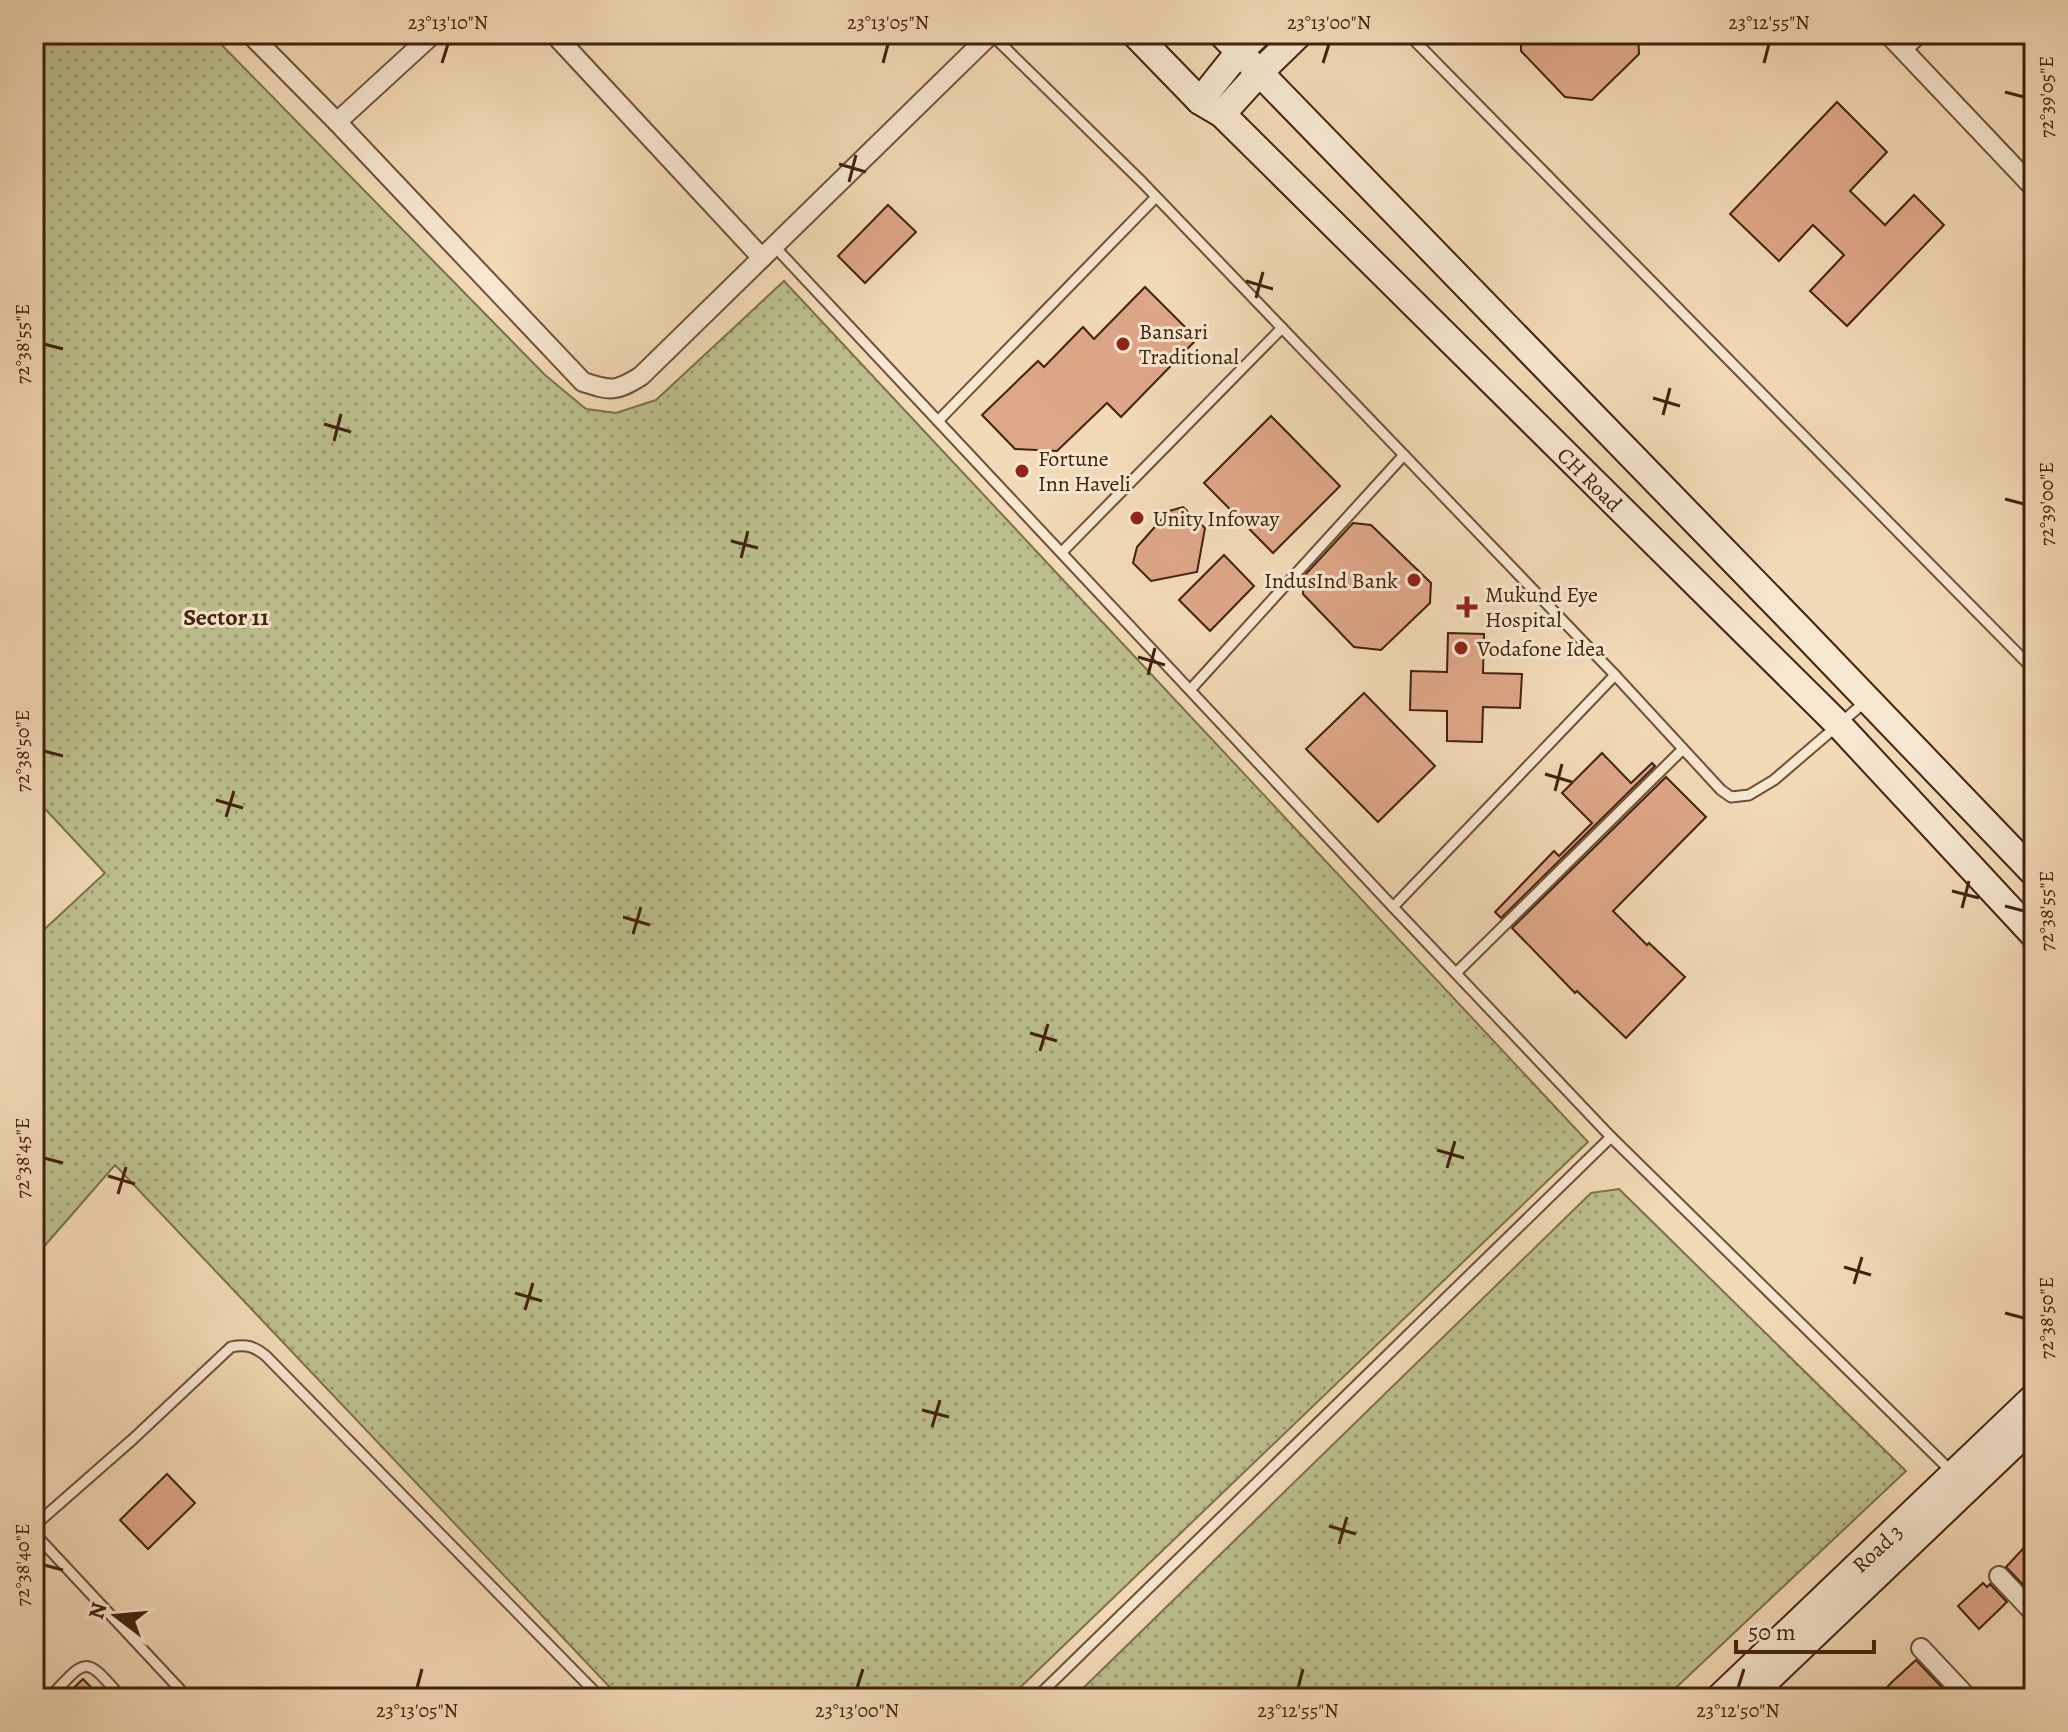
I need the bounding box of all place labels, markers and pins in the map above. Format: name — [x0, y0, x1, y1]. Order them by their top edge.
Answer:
place label: Bansari Traditional — [1139, 317, 1239, 372]
marker: Bansari Traditional — [1114, 335, 1132, 353]
place label: Fortune Inn Haveli — [1038, 444, 1131, 499]
marker: Fortune Inn Haveli — [1013, 462, 1031, 480]
place label: Unity Infoway — [1153, 504, 1279, 534]
marker: Unity Infoway — [1128, 509, 1146, 527]
place label: IndusInd Bank — [1264, 566, 1398, 596]
marker: IndusInd Bank — [1405, 571, 1423, 589]
place label: Mukund Eye Hospital — [1485, 580, 1598, 635]
marker: Mukund Eye Hospital — [1456, 596, 1478, 618]
place label: Vodafone Idea — [1476, 634, 1606, 664]
marker: Vodafone Idea — [1452, 639, 1470, 657]

